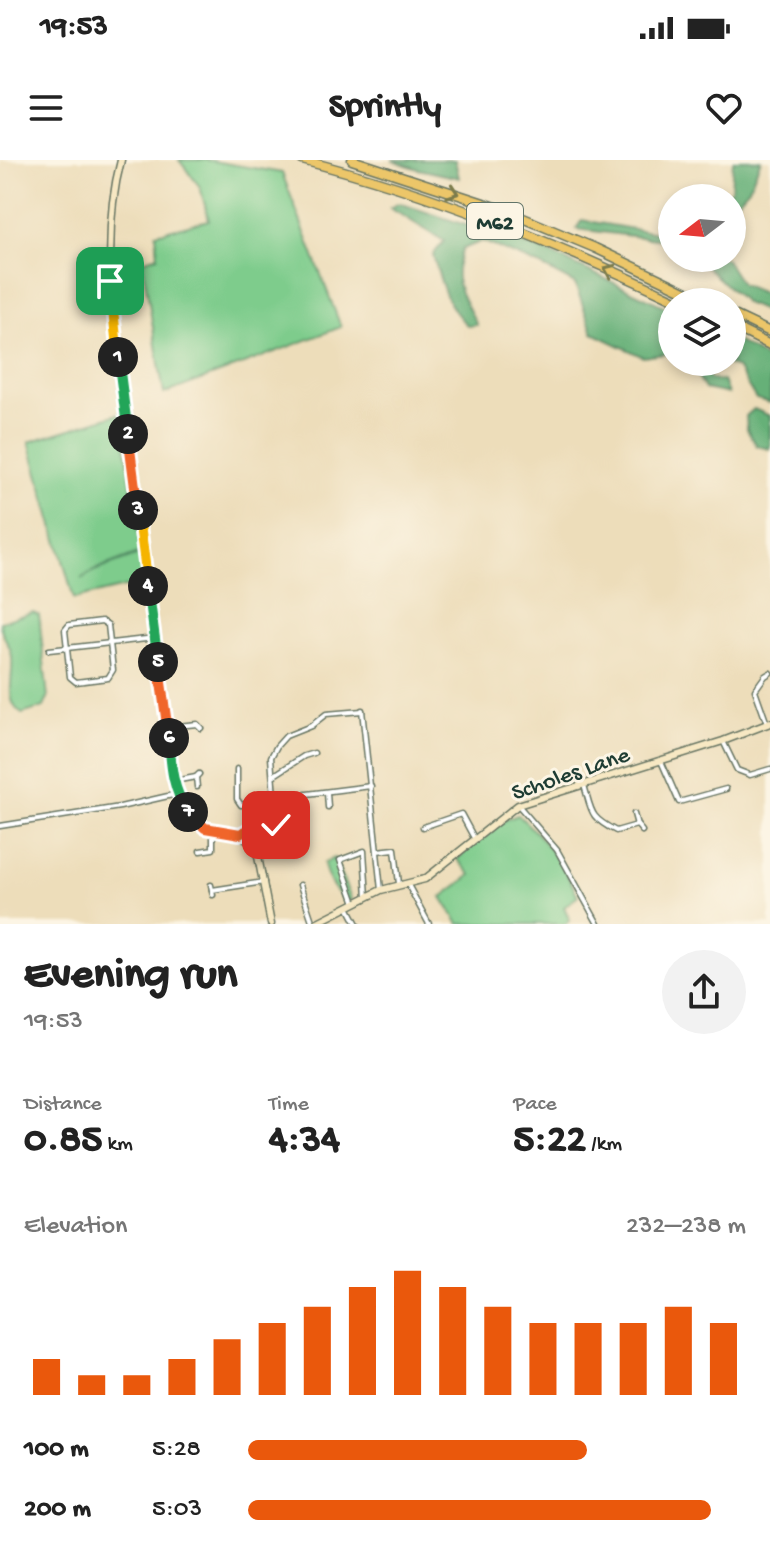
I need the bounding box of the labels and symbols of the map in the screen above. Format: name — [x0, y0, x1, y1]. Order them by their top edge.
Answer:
one-way arrow — [445, 182, 459, 198]
north arrow — [658, 184, 746, 272]
road number: M62 — [467, 203, 523, 239]
pin — [76, 247, 144, 315]
one-way arrow — [603, 263, 618, 279]
pin: 1 — [98, 337, 138, 377]
pin: 2 — [108, 414, 148, 454]
pin: 3 — [118, 490, 158, 530]
pin: 4 — [128, 566, 168, 606]
pin: 5 — [138, 642, 178, 682]
pin: 6 — [149, 718, 189, 758]
street label: Scholes Lane — [508, 741, 634, 809]
pin — [242, 791, 310, 859]
pin: 7 — [168, 792, 208, 832]

